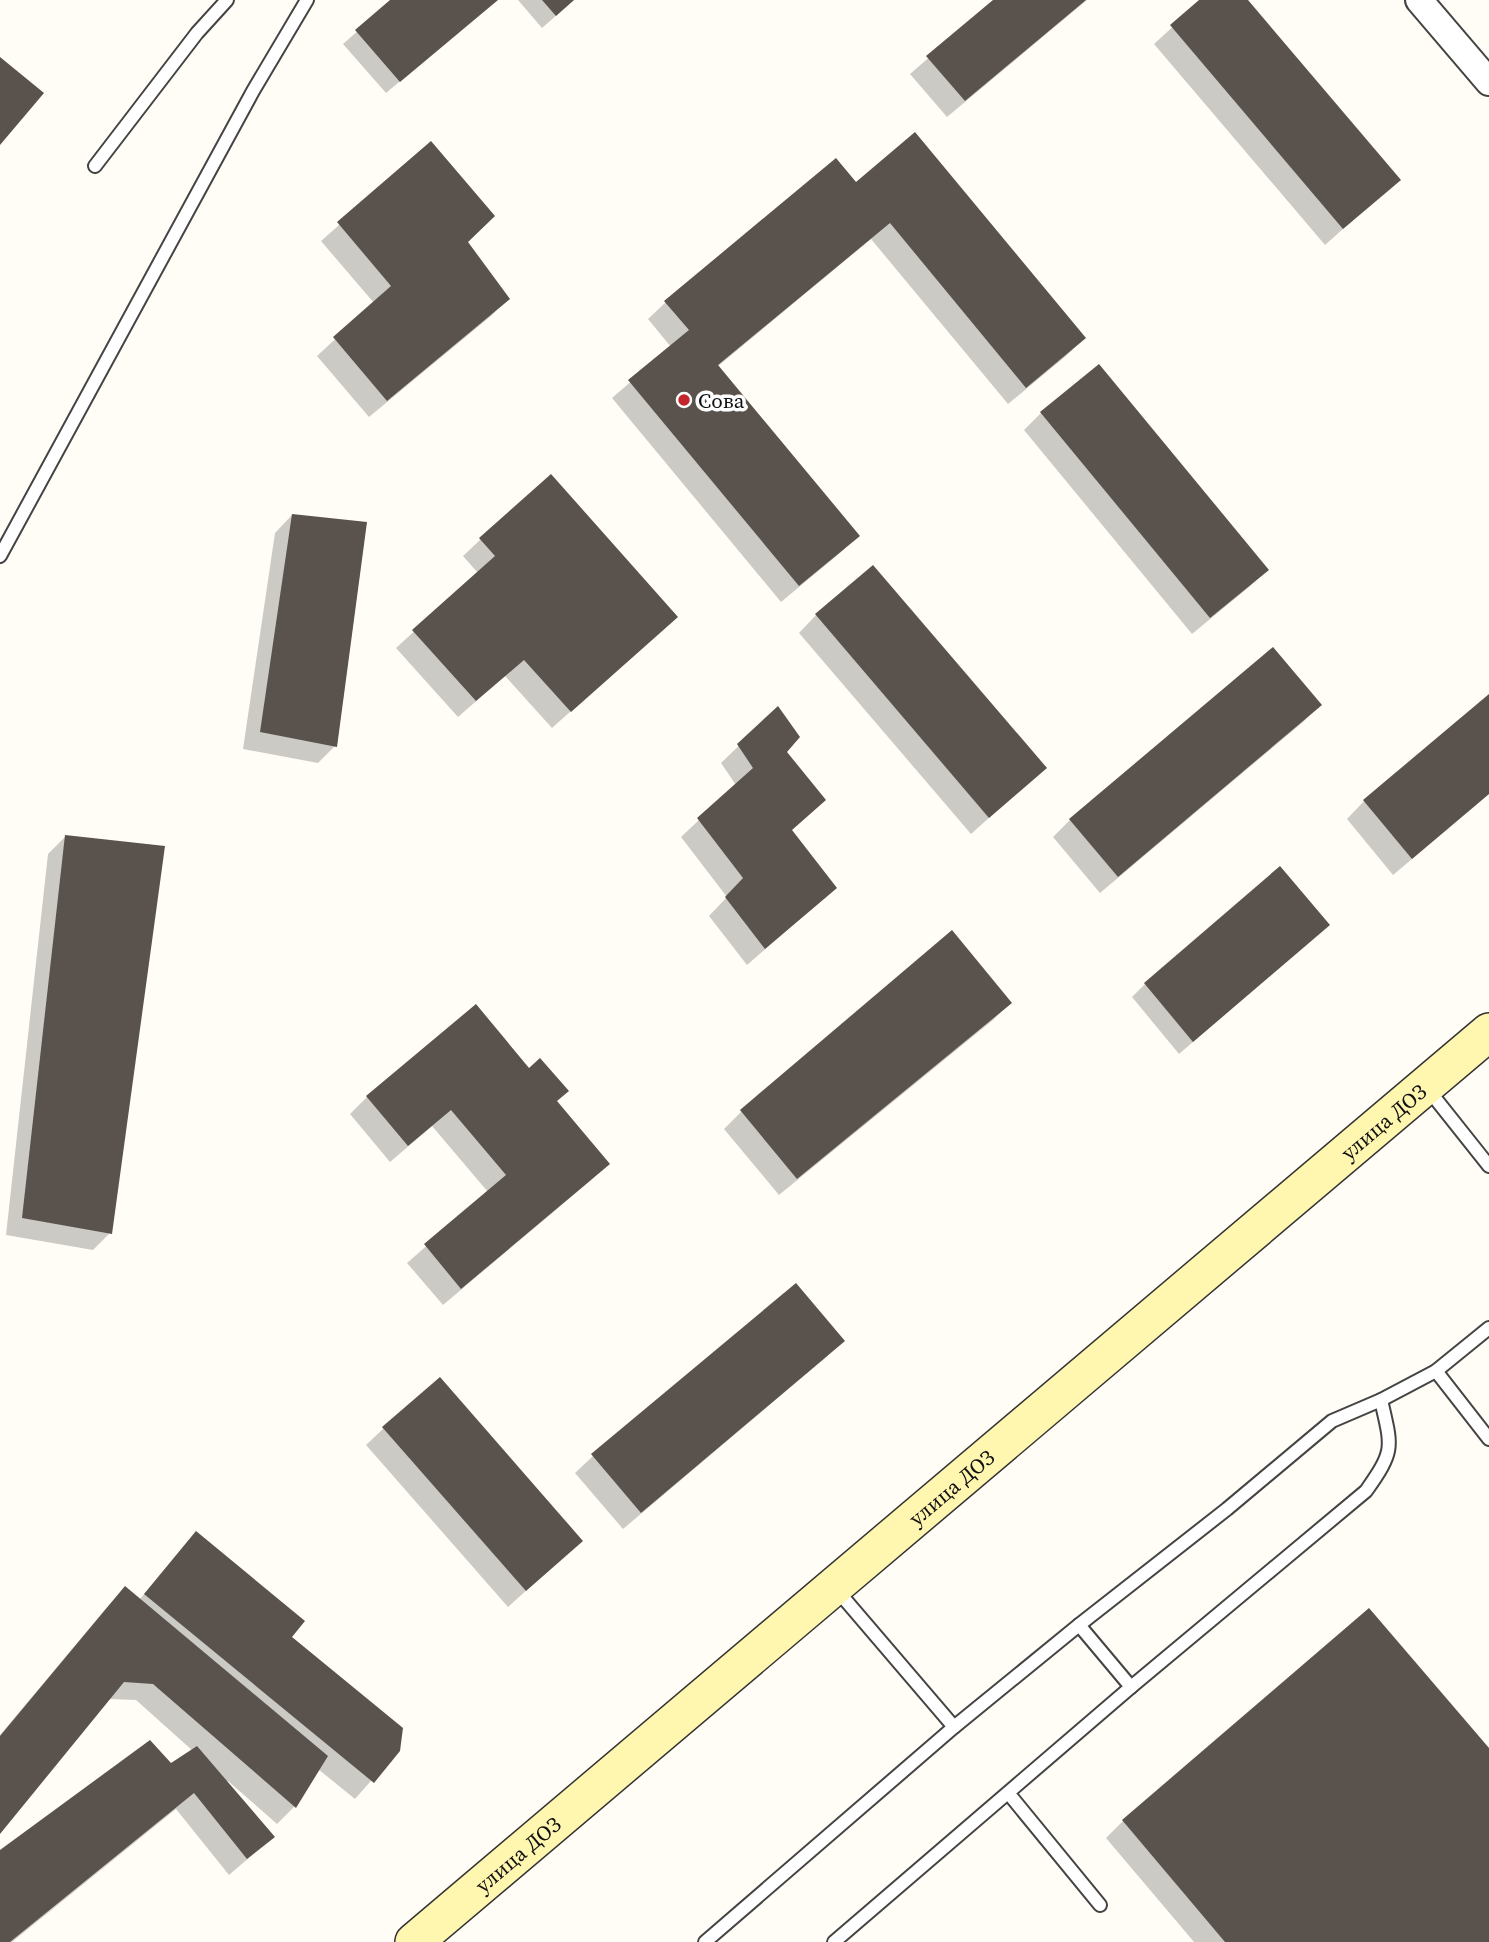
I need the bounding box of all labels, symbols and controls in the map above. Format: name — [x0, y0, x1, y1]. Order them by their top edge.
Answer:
place label: Сова — [698, 386, 745, 415]
marker: Сова — [676, 392, 692, 408]
street label: улица ДОЗ — [1334, 1077, 1433, 1166]
street label: улица ДОЗ — [902, 1442, 1001, 1532]
street label: улица ДОЗ — [469, 1809, 567, 1899]

